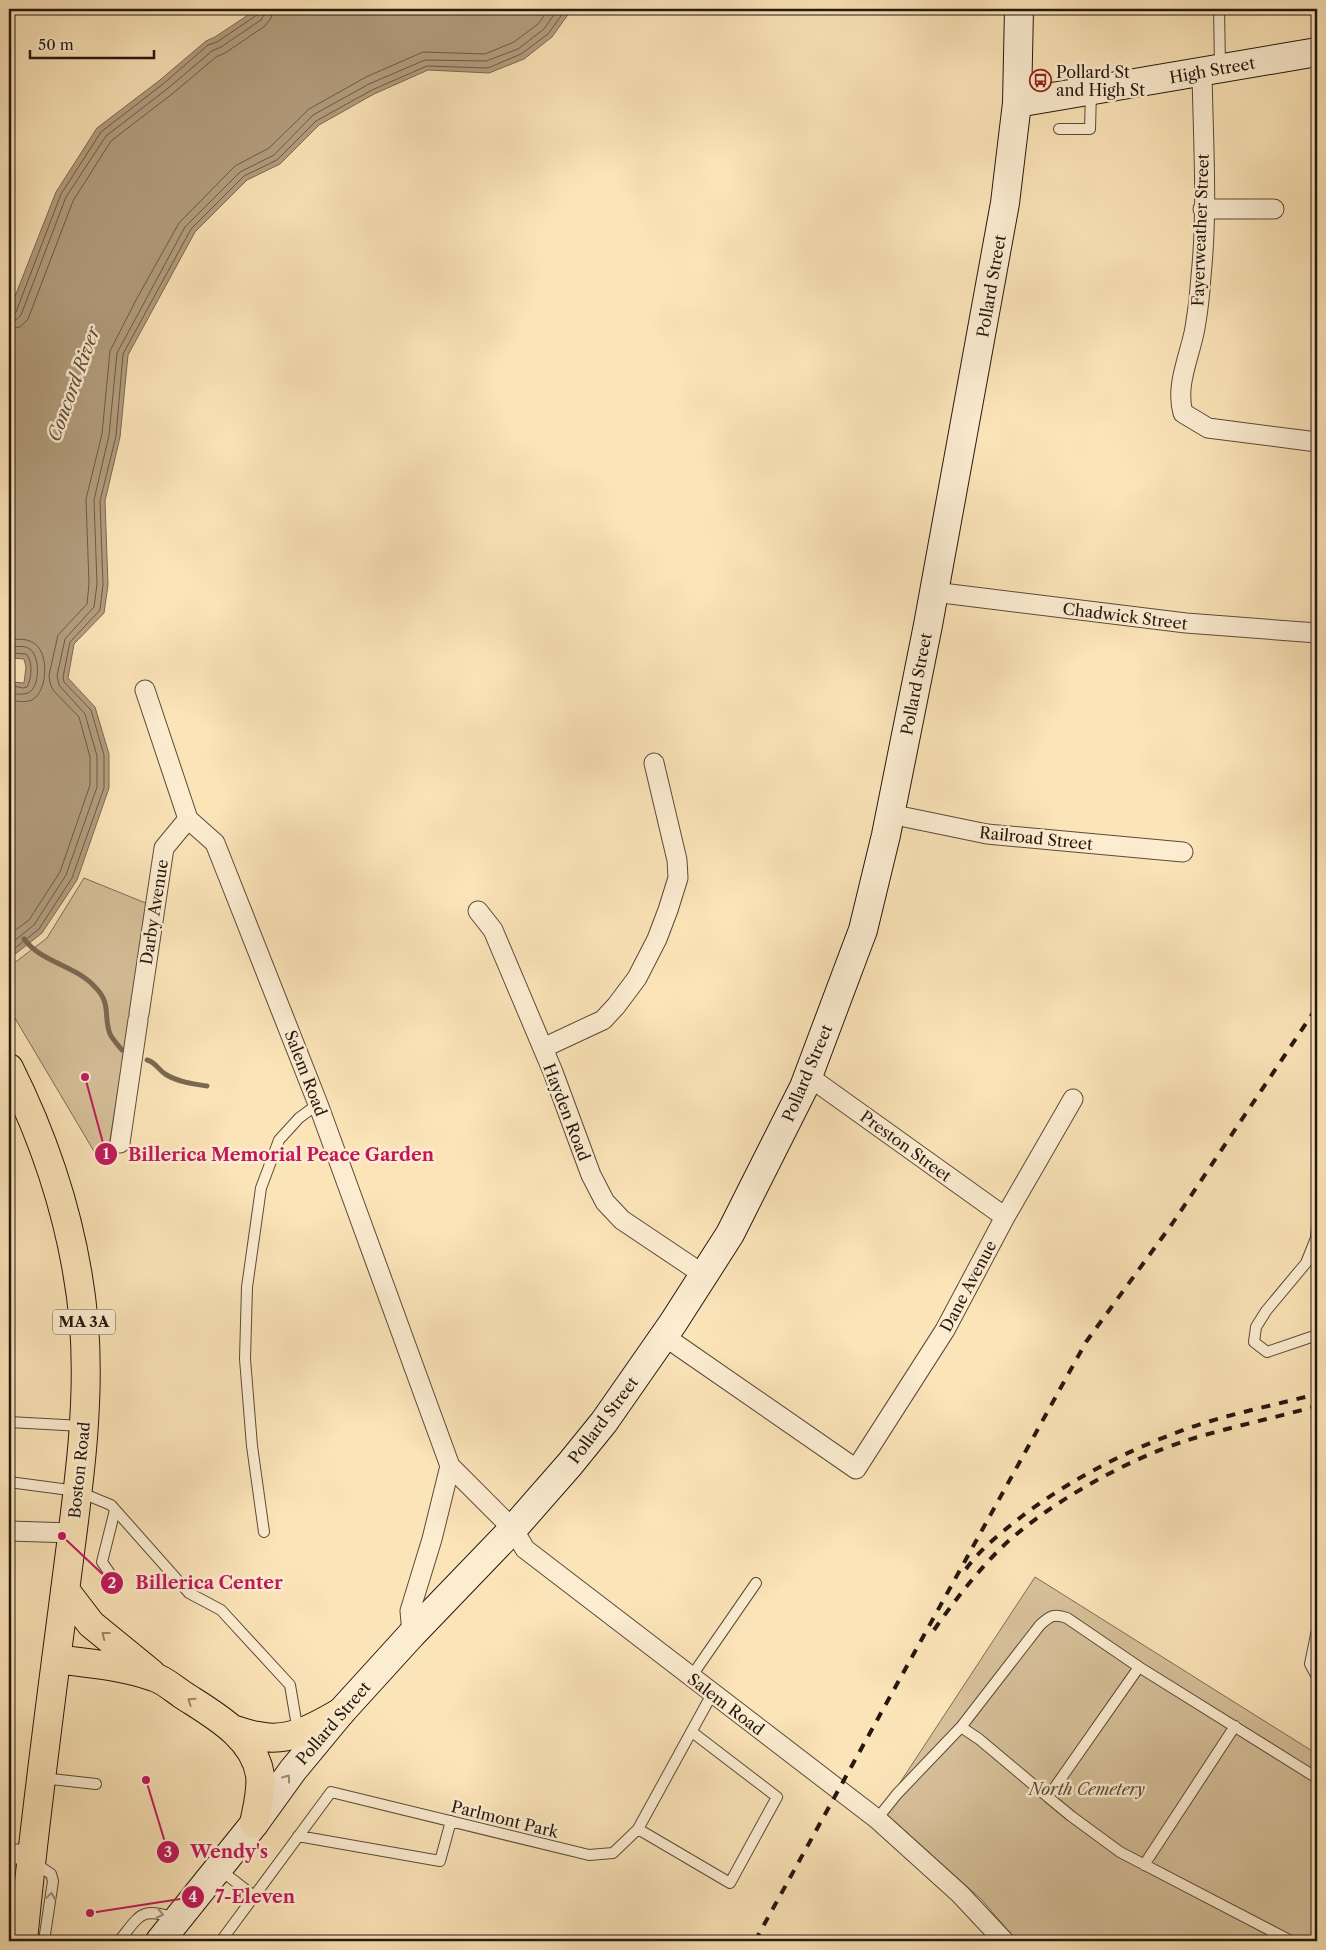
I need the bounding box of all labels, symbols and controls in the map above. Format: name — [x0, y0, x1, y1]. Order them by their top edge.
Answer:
scale bar — [30, 28, 154, 60]
text: 50 m — [38, 35, 74, 54]
street label: High Street — [1168, 53, 1257, 87]
place label: Pollard St and High St — [1056, 62, 1145, 100]
bus stop icon: Pollard St and High St — [1028, 69, 1052, 93]
street label: Fayerweather Street — [1187, 153, 1213, 307]
street label: Pollard Street — [972, 233, 1010, 339]
water label: Concord River — [43, 322, 105, 444]
street label: Chadwick Street — [1062, 598, 1189, 634]
street label: Pollard Street — [896, 631, 936, 737]
street label: Railroad Street — [978, 822, 1094, 854]
street label: Darby Avenue — [136, 858, 172, 966]
street label: Pollard Street — [778, 1021, 837, 1125]
street label: Salem Road — [280, 1027, 332, 1119]
street label: Hayden Road — [539, 1061, 595, 1164]
street label: Preston Street — [856, 1106, 956, 1186]
callout: Billerica Memorial Peace Garden — [93, 1138, 444, 1171]
text: 1 — [103, 1144, 110, 1163]
text: Billerica Memorial Peace Garden — [128, 1144, 435, 1166]
street label: Dane Avenue — [935, 1237, 1001, 1335]
road number: MA 3A — [53, 1310, 115, 1334]
street label: Pollard Street — [564, 1372, 642, 1467]
street label: Boston Road — [64, 1420, 94, 1519]
callout: Billerica Center — [100, 1566, 292, 1599]
text: Billerica Center — [135, 1572, 283, 1594]
text: 2 — [108, 1573, 117, 1592]
one-way arrow — [101, 1632, 111, 1641]
street label: Salem Road — [684, 1669, 768, 1739]
street label: Pollard Street — [291, 1677, 375, 1769]
one-way arrow — [188, 1698, 197, 1707]
one-way arrow — [281, 1775, 289, 1784]
park label: North Cemetery — [1027, 1779, 1145, 1799]
street label: Parlmont Park — [449, 1796, 561, 1842]
callout: Wendy's — [155, 1835, 278, 1868]
text: Wendy's — [189, 1841, 268, 1863]
text: 3 — [164, 1842, 172, 1861]
callout: 7-Eleven — [180, 1880, 305, 1913]
text: 7-Eleven — [215, 1886, 296, 1908]
text: 4 — [189, 1887, 198, 1906]
one-way arrow — [45, 1891, 55, 1900]
one-way arrow — [155, 1908, 164, 1919]

